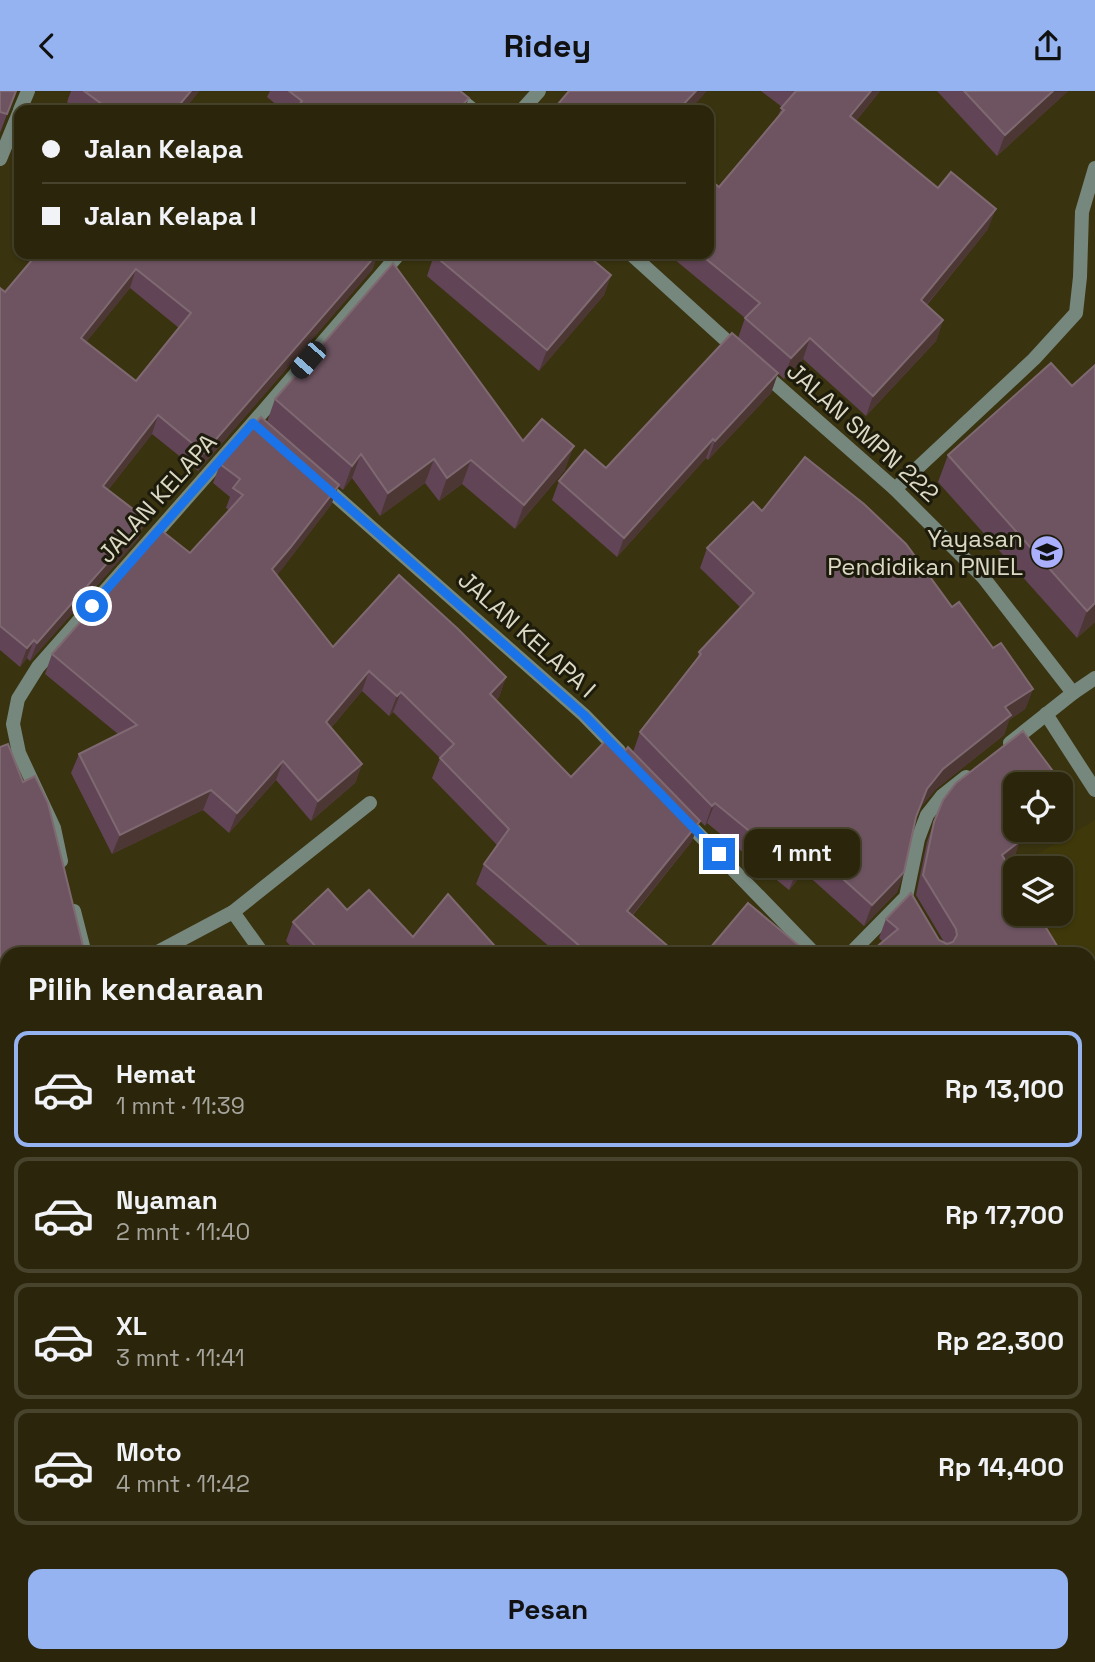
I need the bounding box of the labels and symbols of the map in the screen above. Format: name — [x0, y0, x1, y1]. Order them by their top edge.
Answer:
car — [287, 337, 330, 383]
street label: JALAN SMPN 222 — [780, 355, 946, 509]
street label: JALAN KELAPA — [91, 427, 223, 569]
place label: Yayasan Pendidikan PNIEL — [827, 523, 1023, 582]
school or university icon: Yayasan Pendidikan PNIEL — [1028, 533, 1066, 571]
street label: JALAN KELAPA I — [452, 564, 602, 704]
route start — [76, 590, 108, 622]
callout: 1 mnt — [744, 829, 859, 879]
route end — [703, 838, 735, 870]

